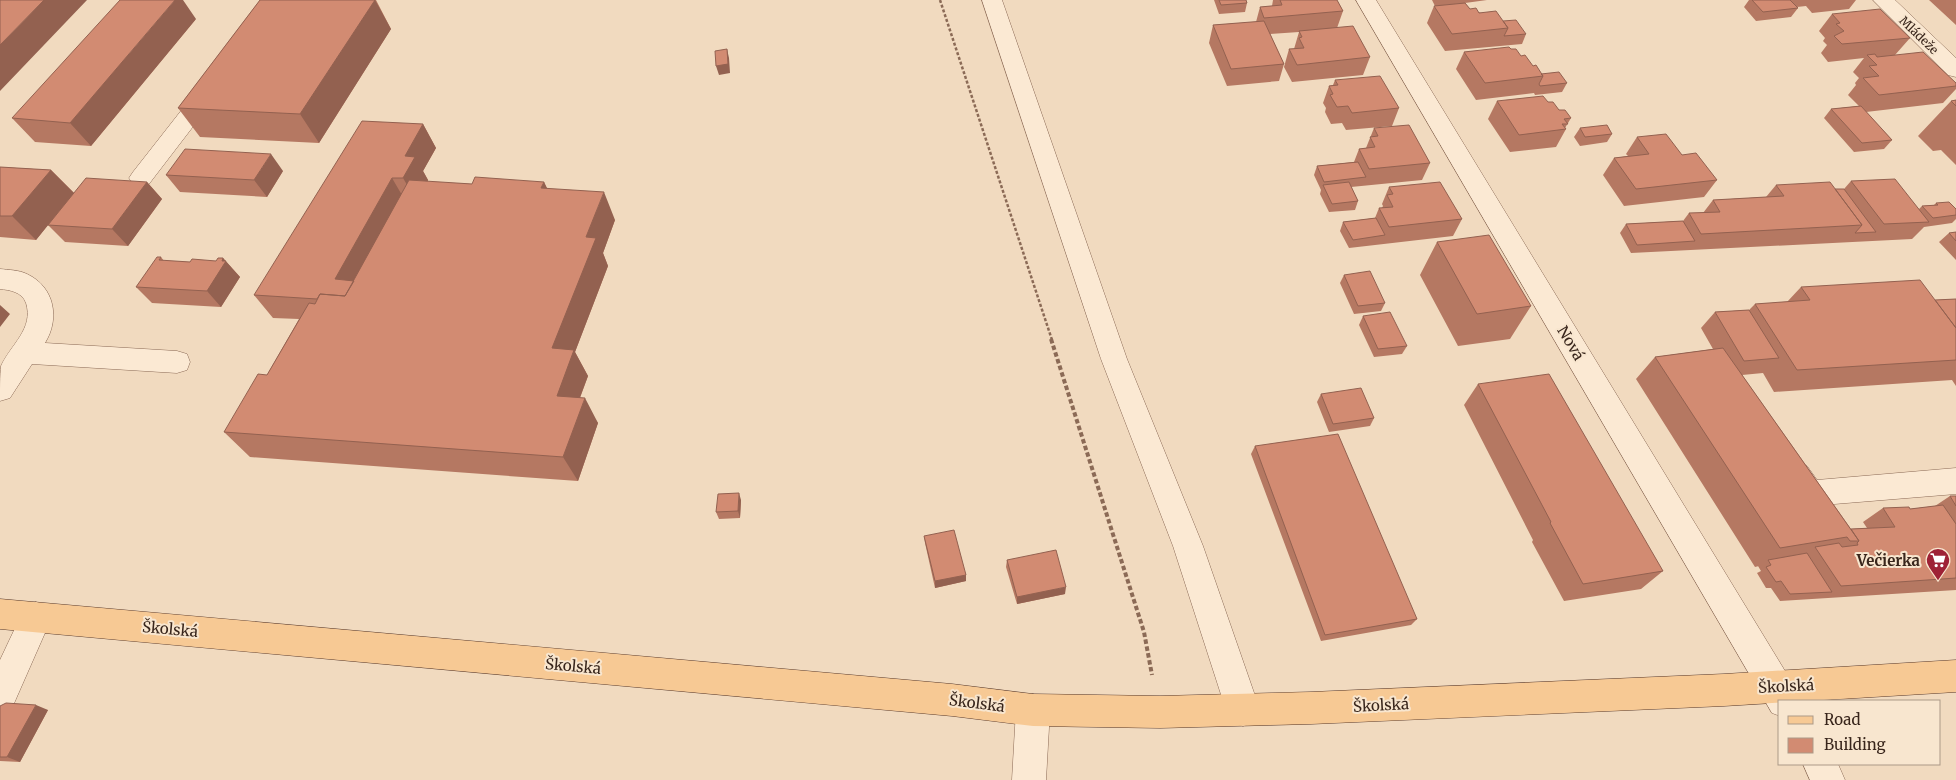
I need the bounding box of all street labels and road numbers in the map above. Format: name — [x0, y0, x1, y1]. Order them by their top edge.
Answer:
street label: Mládeže — [1896, 13, 1942, 57]
street label: Nová — [1553, 322, 1589, 364]
street label: Školská — [141, 616, 199, 641]
street label: Školská — [544, 653, 602, 678]
street label: Školská — [1758, 674, 1814, 697]
street label: Školská — [948, 689, 1006, 716]
street label: Školská — [1353, 693, 1409, 716]

